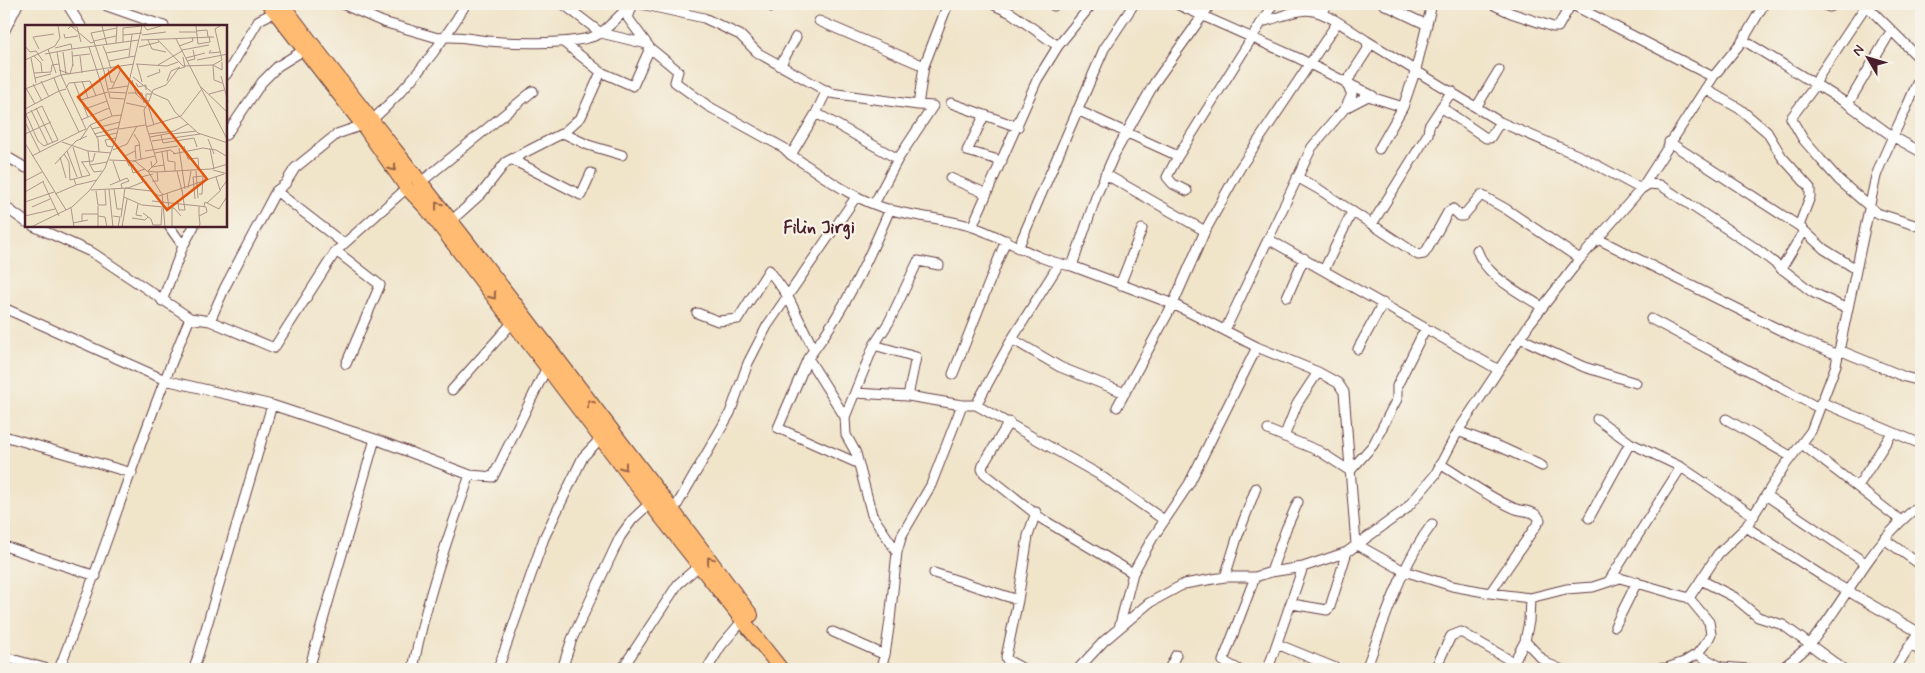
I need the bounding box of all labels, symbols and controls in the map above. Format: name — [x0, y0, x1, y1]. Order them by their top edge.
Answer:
inset map — [25, 25, 228, 228]
north arrow — [1842, 32, 1892, 82]
text: N — [1849, 41, 1869, 60]
one-way arrow — [387, 162, 396, 172]
one-way arrow — [436, 202, 444, 211]
district label: Filin Jirgi — [783, 216, 855, 240]
one-way arrow — [488, 290, 496, 299]
one-way arrow — [587, 399, 596, 409]
one-way arrow — [618, 461, 627, 471]
one-way arrow — [707, 556, 716, 566]

